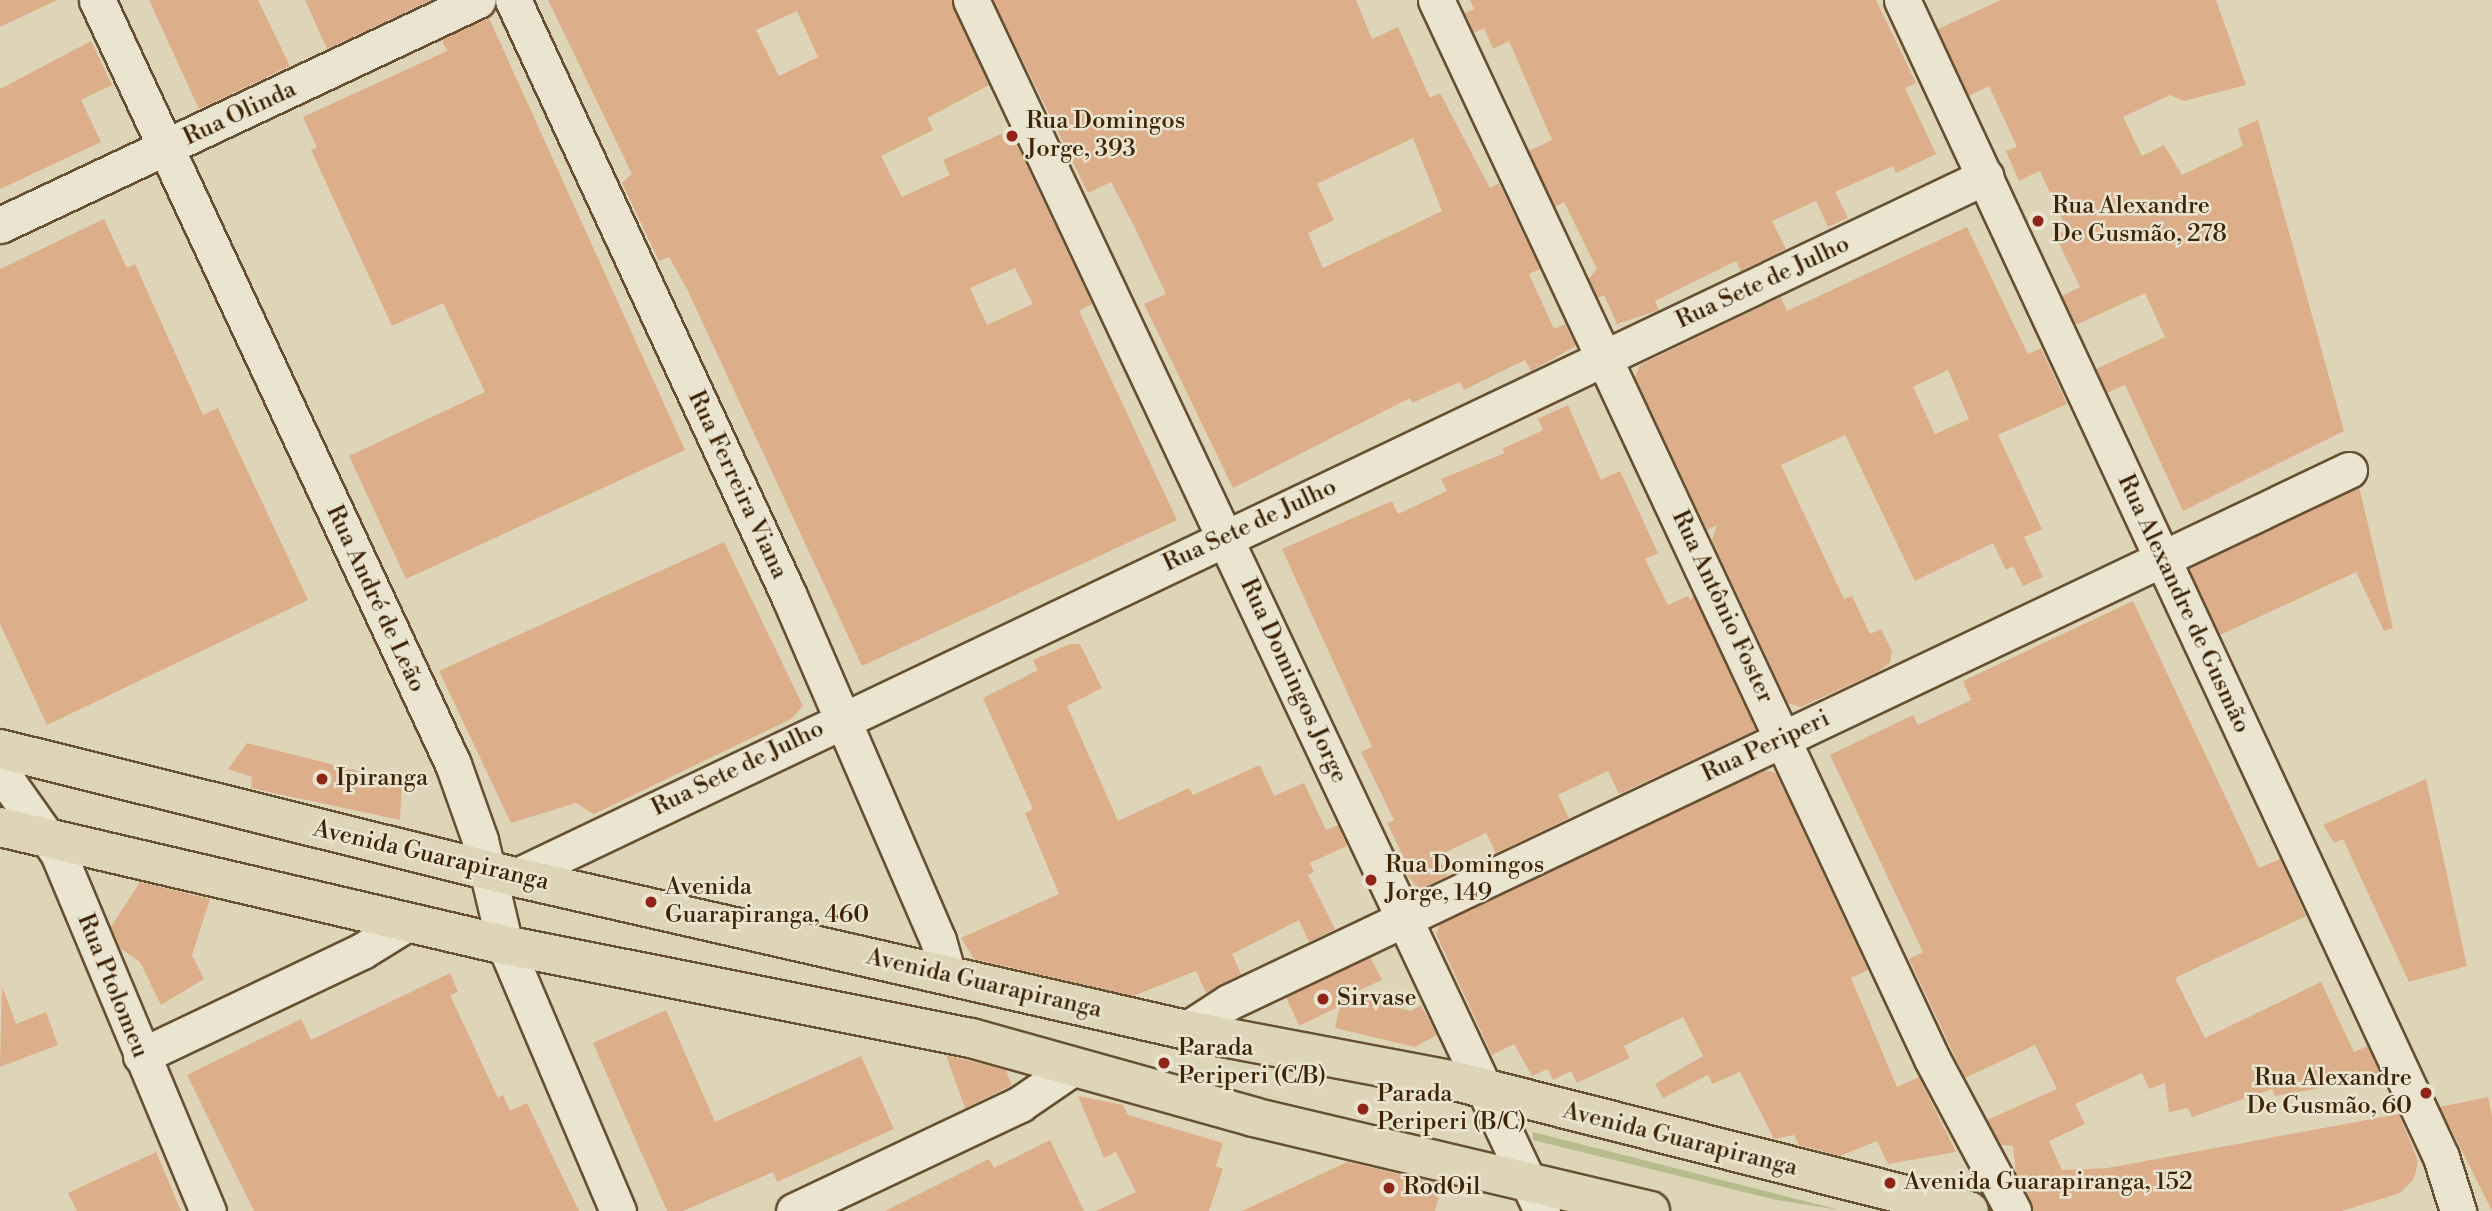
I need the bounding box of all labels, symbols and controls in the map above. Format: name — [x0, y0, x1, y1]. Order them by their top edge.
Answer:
street label: Rua Olinda — [179, 75, 301, 153]
place label: Rua Domingos Jorge, 393 — [1026, 108, 1185, 164]
marker: Rua Domingos Jorge, 393 — [1004, 128, 1020, 144]
place label: Rua Alexandre De Gusmão, 278 — [2052, 193, 2227, 249]
marker: Rua Alexandre De Gusmão, 278 — [2030, 213, 2046, 229]
street label: Rua Sete de Julho — [1672, 230, 1854, 336]
street label: Rua Ferreira Viana — [681, 386, 793, 584]
street label: Rua Alexandre de Gusmão — [2110, 470, 2256, 738]
street label: Rua Sete de Julho — [1159, 473, 1341, 579]
street label: Rua André de Leão — [319, 501, 431, 697]
street label: Rua Antônio Foster — [1665, 506, 1779, 708]
street label: Rua Domingos Jorge — [1233, 574, 1353, 788]
street label: Rua Periperi — [1697, 705, 1835, 789]
street label: Rua Sete de Julho — [647, 715, 829, 823]
place label: Ipiranga — [336, 765, 428, 793]
marker: Ipiranga — [314, 771, 330, 787]
street label: Avenida Guarapiranga — [310, 815, 552, 897]
place label: Rua Domingos Jorge, 149 — [1385, 852, 1544, 908]
marker: Rua Domingos Jorge, 149 — [1363, 872, 1379, 888]
place label: Avenida Guarapiranga, 460 — [665, 874, 869, 930]
marker: Avenida Guarapiranga, 460 — [643, 894, 659, 910]
street label: Rua Ptolomeu — [70, 910, 154, 1062]
street label: Avenida Guarapiranga — [863, 943, 1105, 1025]
place label: Sirvase — [1337, 985, 1417, 1013]
marker: Sirvase — [1315, 991, 1331, 1007]
place label: Parada Periperi (C/B) — [1178, 1035, 1326, 1091]
marker: Parada Periperi (C/B) — [1156, 1055, 1172, 1071]
place label: Rua Alexandre De Gusmão, 60 — [2247, 1065, 2412, 1121]
place label: Parada Periperi (B/C) — [1377, 1081, 1526, 1137]
marker: Rua Alexandre De Gusmão, 60 — [2418, 1085, 2434, 1101]
street label: Avenida Guarapiranga — [1560, 1097, 1800, 1183]
marker: Parada Periperi (B/C) — [1355, 1101, 1371, 1117]
place label: Avenida Guarapiranga, 152 — [1904, 1169, 2193, 1197]
place label: RodOil — [1403, 1174, 1480, 1202]
marker: Avenida Guarapiranga, 152 — [1882, 1175, 1898, 1191]
marker: RodOil — [1381, 1180, 1397, 1196]

